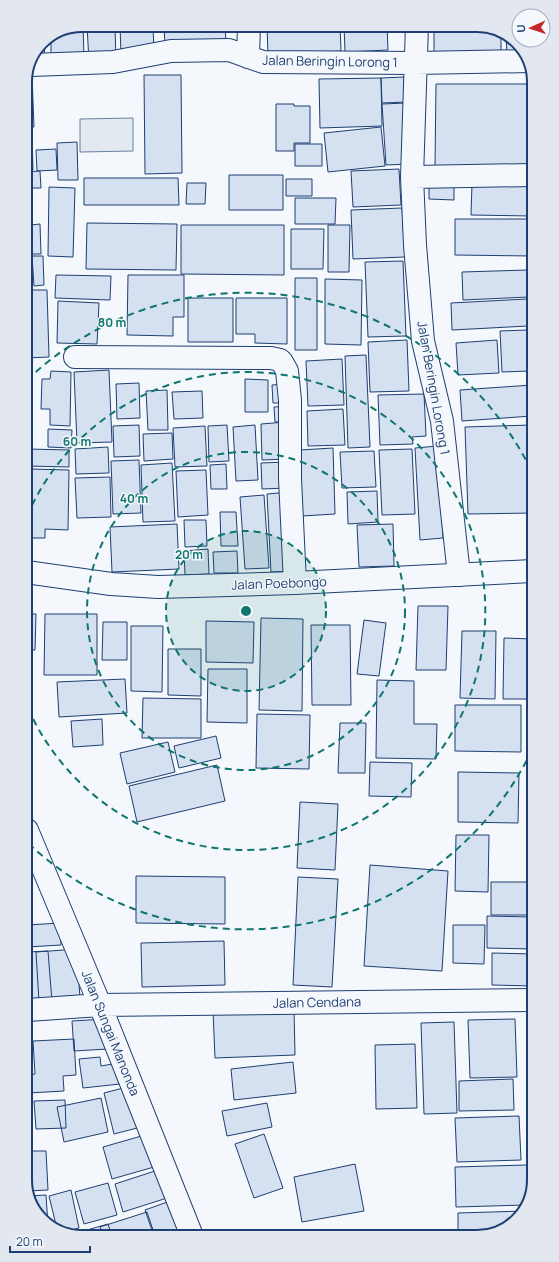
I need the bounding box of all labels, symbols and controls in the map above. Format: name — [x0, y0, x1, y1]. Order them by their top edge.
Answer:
north arrow — [511, 8, 551, 48]
text: U — [513, 24, 528, 33]
street label: Jalan Beringin Lorong 1 — [262, 51, 398, 71]
text: 80 m — [98, 314, 126, 331]
street label: Jalan Beringin Lorong 1 — [413, 320, 455, 456]
text: 60 m — [63, 433, 91, 450]
text: 40 m — [120, 490, 148, 507]
text: 20 m — [175, 546, 203, 563]
street label: Jalan Poebongo — [231, 572, 327, 594]
centre of rings — [239, 604, 253, 618]
street label: Jalan Sungai Manonda — [78, 968, 144, 1098]
street label: Jalan Cendana — [273, 992, 361, 1012]
scale bar — [10, 1228, 90, 1254]
text: 20 m — [16, 1233, 43, 1250]

